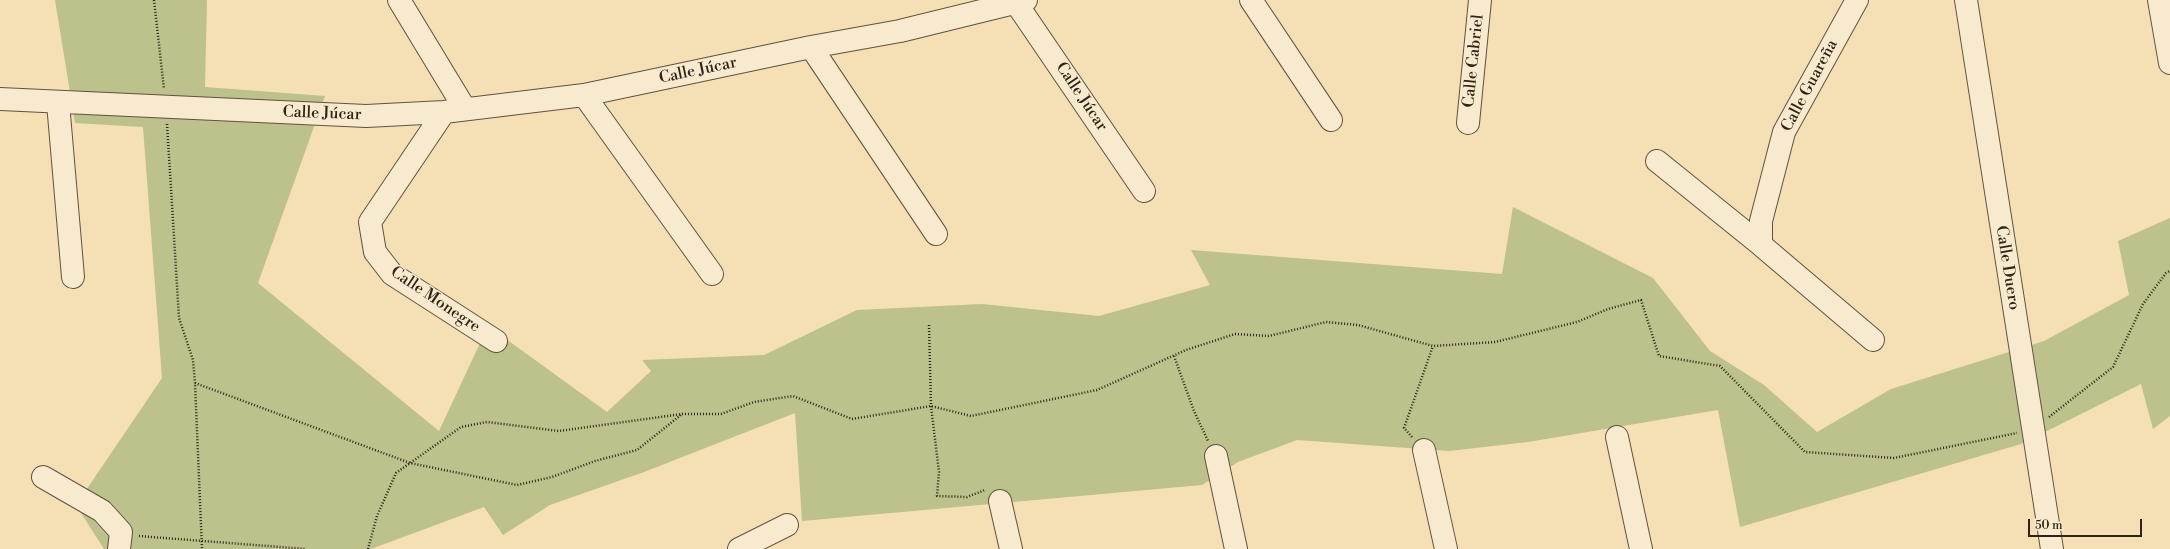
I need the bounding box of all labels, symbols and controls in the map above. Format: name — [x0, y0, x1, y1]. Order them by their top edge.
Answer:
street label: Calle Cabriel — [1460, 14, 1488, 108]
street label: Calle Guareña — [1778, 37, 1842, 135]
street label: Calle Júcar — [657, 53, 739, 89]
street label: Calle Júcar — [1051, 59, 1111, 135]
street label: Calle Júcar — [282, 103, 362, 125]
street label: Calle Duero — [1991, 224, 2023, 312]
street label: Calle Monegre — [386, 263, 484, 337]
scale bar — [2030, 511, 2144, 537]
text: 50 m — [2035, 518, 2063, 533]

